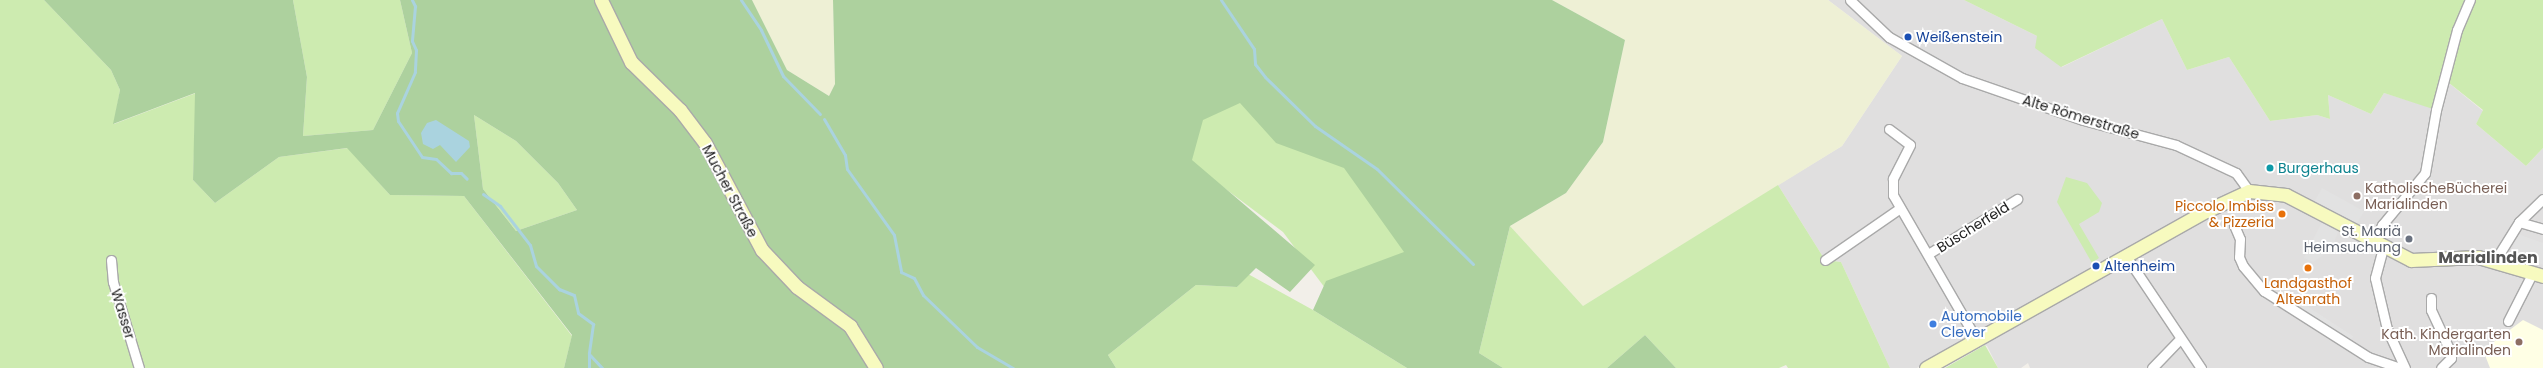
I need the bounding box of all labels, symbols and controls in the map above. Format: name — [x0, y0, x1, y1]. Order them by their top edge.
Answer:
place label: Weißenstein — [1916, 29, 2002, 45]
marker: Weißenstein — [1903, 32, 1913, 42]
street label: Alte Römerstraße — [2020, 91, 2142, 143]
street label: Mucher Straße — [699, 142, 761, 240]
place label: Burgerhaus — [2278, 160, 2359, 176]
marker: Burgerhaus — [2265, 163, 2275, 173]
place label: KatholischeBücherei Marialinden — [2365, 180, 2507, 212]
marker: KatholischeBücherei Marialinden — [2352, 191, 2362, 201]
street label: Büscherfeld — [1934, 198, 2012, 256]
place label: Piccolo Imbiss & Pizzeria — [2175, 198, 2274, 230]
marker: Piccolo Imbiss & Pizzeria — [2277, 209, 2287, 219]
place label: St. Mariä Heimsuchung — [2304, 223, 2401, 256]
marker: St. Mariä Heimsuchung — [2404, 234, 2414, 244]
district label: Marialinden — [2438, 248, 2538, 268]
place label: Altenheim — [2104, 258, 2175, 274]
marker: Altenheim — [2091, 261, 2101, 271]
marker: Landgasthof Altenrath — [2303, 263, 2313, 273]
place label: Landgasthof Altenrath — [2264, 275, 2352, 308]
street label: Wasser — [107, 287, 139, 341]
place label: Automobile Clever — [1941, 308, 2022, 340]
marker: Automobile Clever — [1928, 319, 1938, 329]
place label: Kath. Kindergarten Marialinden — [2381, 326, 2511, 358]
marker: Kath. Kindergarten Marialinden — [2514, 337, 2524, 347]

